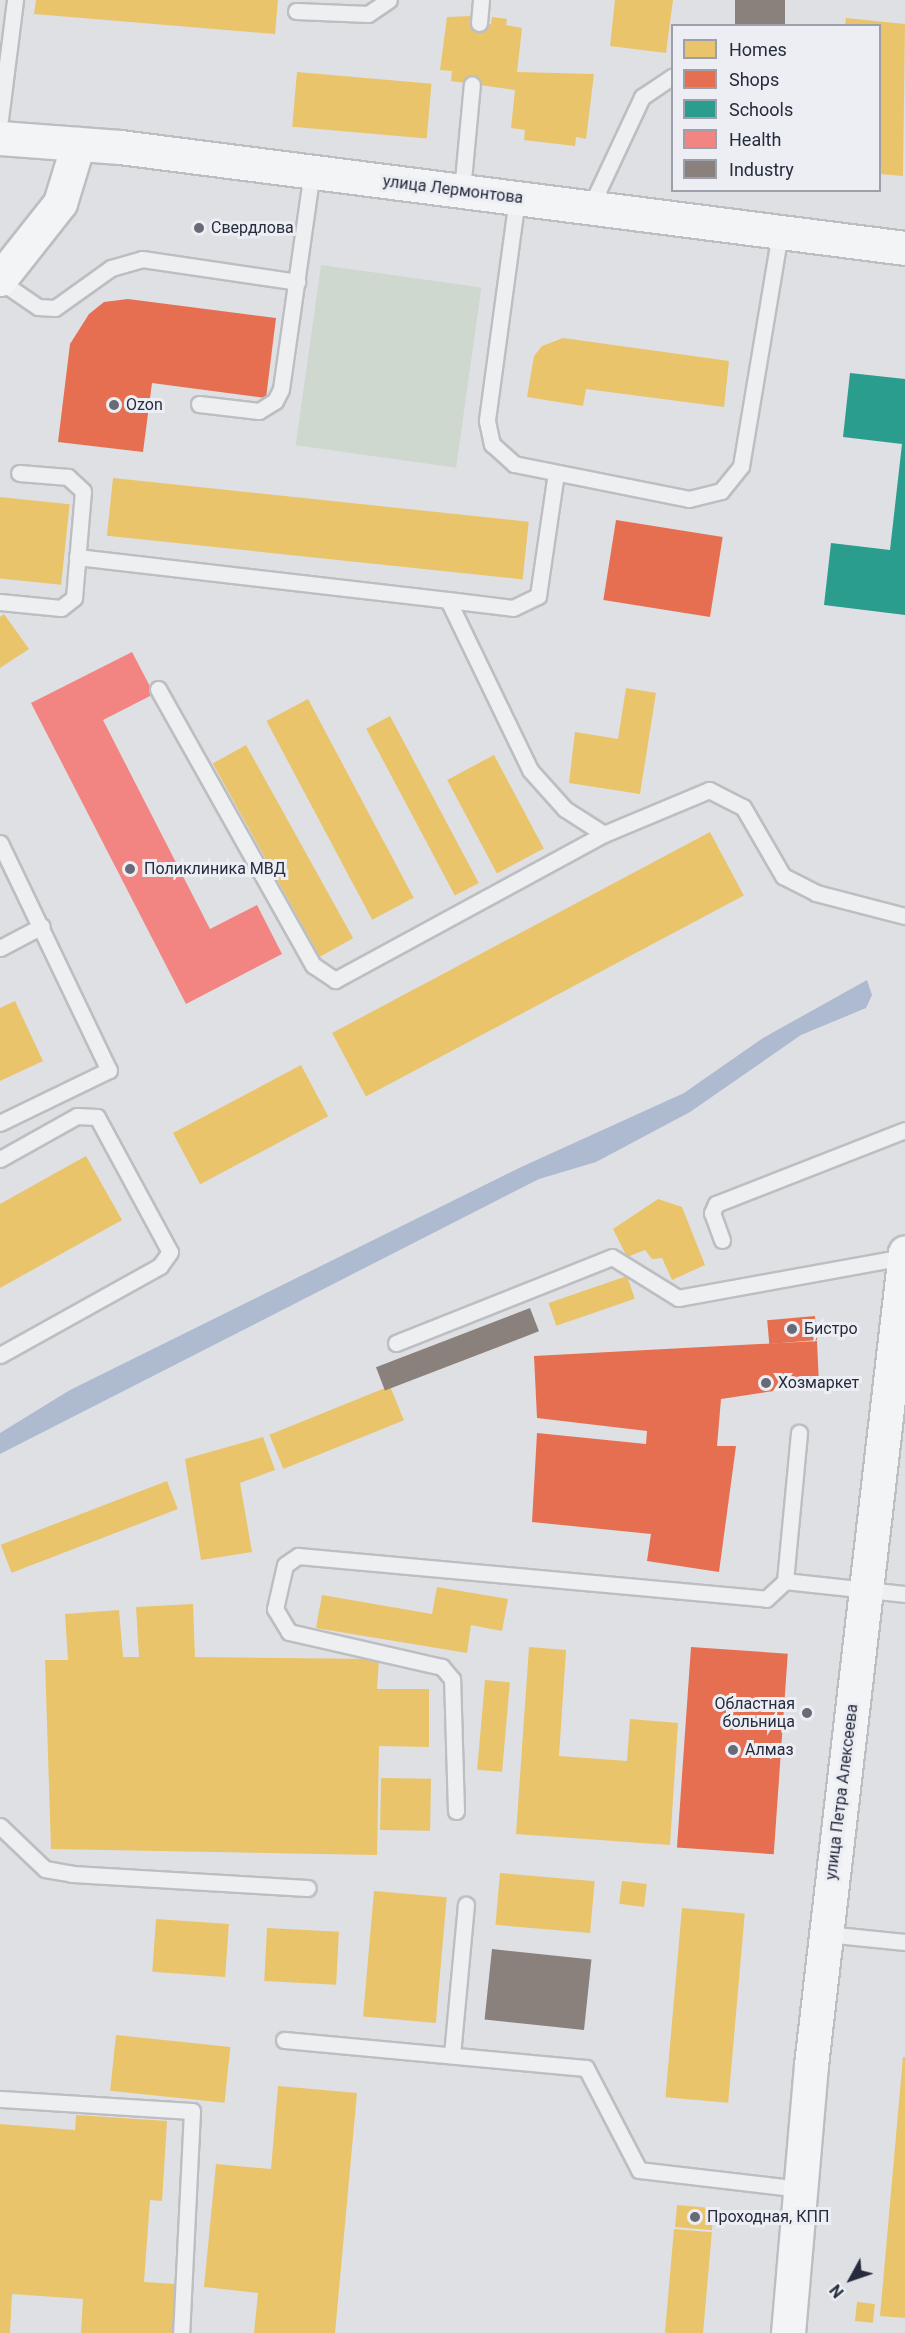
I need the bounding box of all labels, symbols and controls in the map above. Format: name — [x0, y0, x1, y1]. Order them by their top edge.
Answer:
legend — [671, 24, 881, 192]
text: Homes — [729, 39, 787, 60]
text: Shops — [729, 69, 779, 90]
text: Schools — [729, 99, 793, 120]
text: Health — [729, 129, 781, 150]
text: Industry — [729, 159, 794, 180]
street label: улица Лермонтова — [382, 172, 524, 208]
place label: Свердлова — [211, 218, 294, 238]
marker: Свердлова — [192, 221, 206, 235]
place label: Ozon — [126, 395, 163, 415]
marker: Ozon — [107, 398, 121, 412]
place label: Поликлиника МВД — [144, 859, 286, 879]
marker: Поликлиника МВД — [121, 860, 139, 878]
place label: Бистро — [804, 1319, 858, 1339]
marker: Бистро — [785, 1322, 799, 1336]
place label: Хозмаркет — [778, 1373, 859, 1393]
marker: Хозмаркет — [759, 1376, 773, 1390]
place label: Областная больница — [714, 1694, 795, 1732]
street label: улица Петра Алексеева — [822, 1703, 862, 1881]
marker: Областная больница — [800, 1706, 814, 1720]
place label: Алмаз — [745, 1740, 794, 1760]
marker: Алмаз — [726, 1743, 740, 1757]
place label: Проходная, КПП — [707, 2207, 829, 2227]
marker: Проходная, КПП — [688, 2210, 702, 2224]
north arrow — [821, 2249, 881, 2309]
text: N — [826, 2280, 848, 2301]

